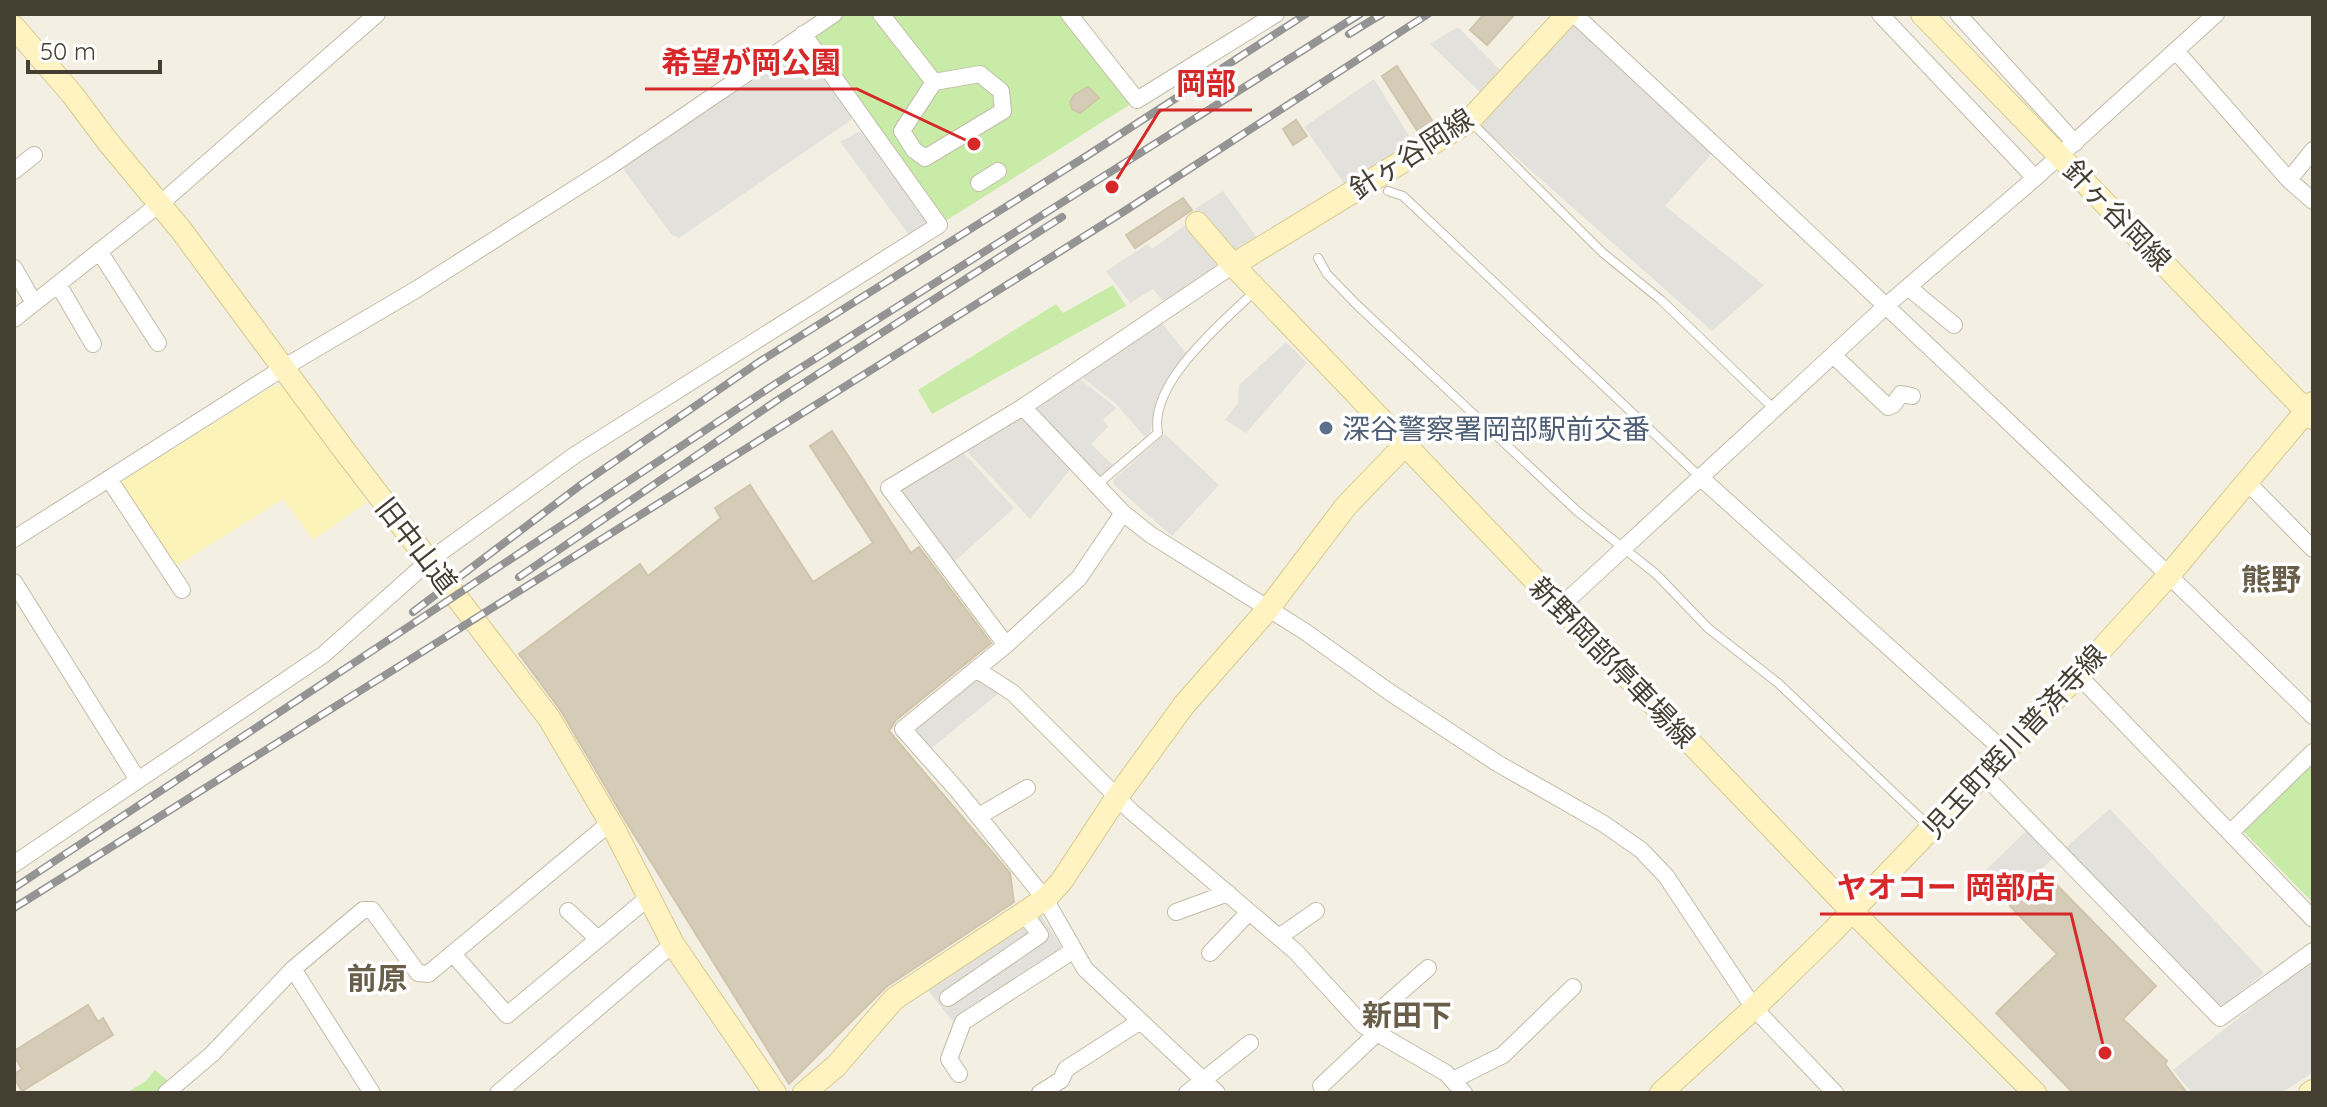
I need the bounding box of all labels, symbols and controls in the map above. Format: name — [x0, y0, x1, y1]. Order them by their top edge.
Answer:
scale bar — [28, 24, 160, 74]
callout: 希望が岡公園 — [645, 35, 857, 89]
text: 50 m — [40, 36, 96, 66]
text: 希望が岡公園 — [661, 43, 841, 81]
callout: 岡部 — [1160, 56, 1252, 110]
text: 岡部 — [1176, 64, 1236, 102]
street label: 針ヶ谷岡線 — [1343, 100, 1479, 206]
street label: 針ヶ谷岡線 — [2057, 152, 2179, 278]
place label: 深谷警察署岡部駅前交番 — [1342, 411, 1650, 446]
marker: 深谷警察署岡部駅前交番 — [1317, 419, 1335, 437]
street label: 旧中山道 — [369, 490, 465, 600]
district label: 熊野 — [2241, 560, 2301, 598]
street label: 新野岡部停車場線 — [1523, 569, 1703, 755]
street label: 児玉町蛭川普済寺線 — [1915, 637, 2113, 845]
callout: ヤオコー 岡部店 — [1820, 860, 2071, 914]
text: ヤオコー 岡部店 — [1837, 868, 2055, 906]
district label: 前原 — [347, 959, 407, 997]
district label: 新田下 — [1362, 996, 1452, 1034]

